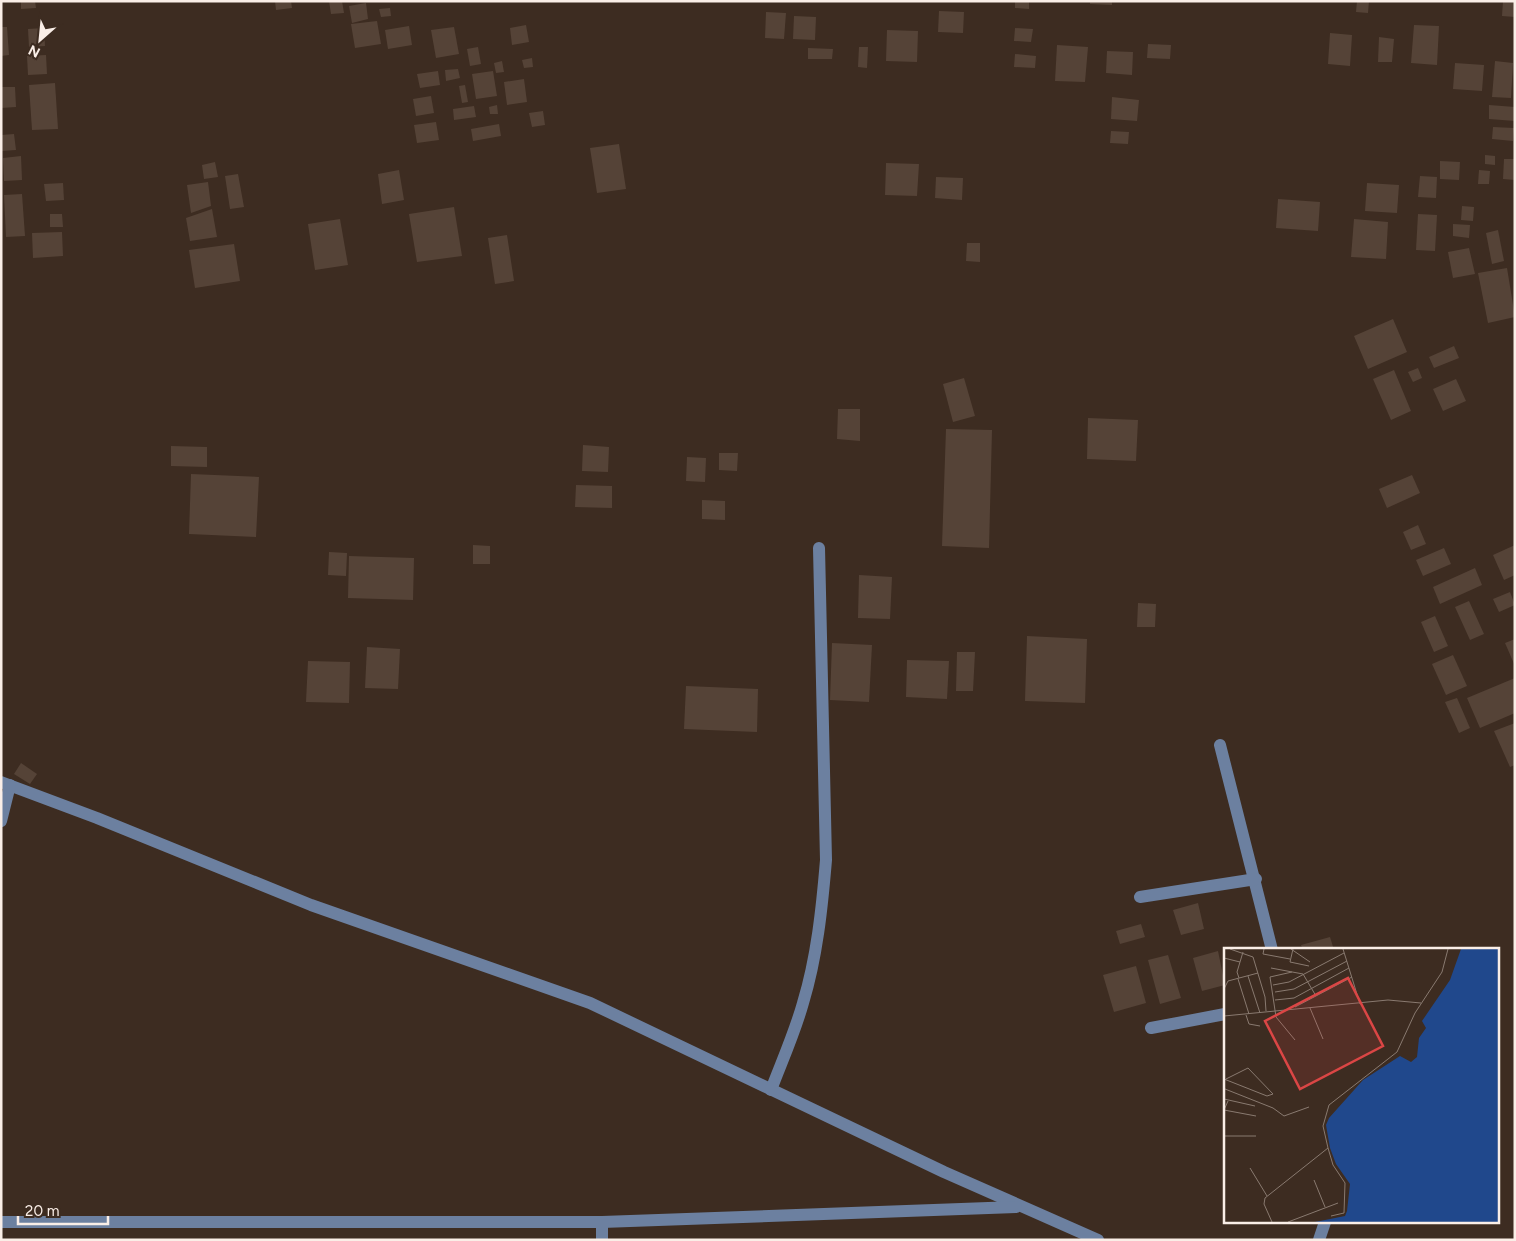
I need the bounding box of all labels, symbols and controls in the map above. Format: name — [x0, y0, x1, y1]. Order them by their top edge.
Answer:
north arrow — [15, 15, 65, 65]
text: N — [26, 41, 43, 61]
inset map — [1224, 948, 1498, 1224]
scale bar — [18, 1194, 108, 1226]
text: 20 m — [25, 1202, 59, 1220]

